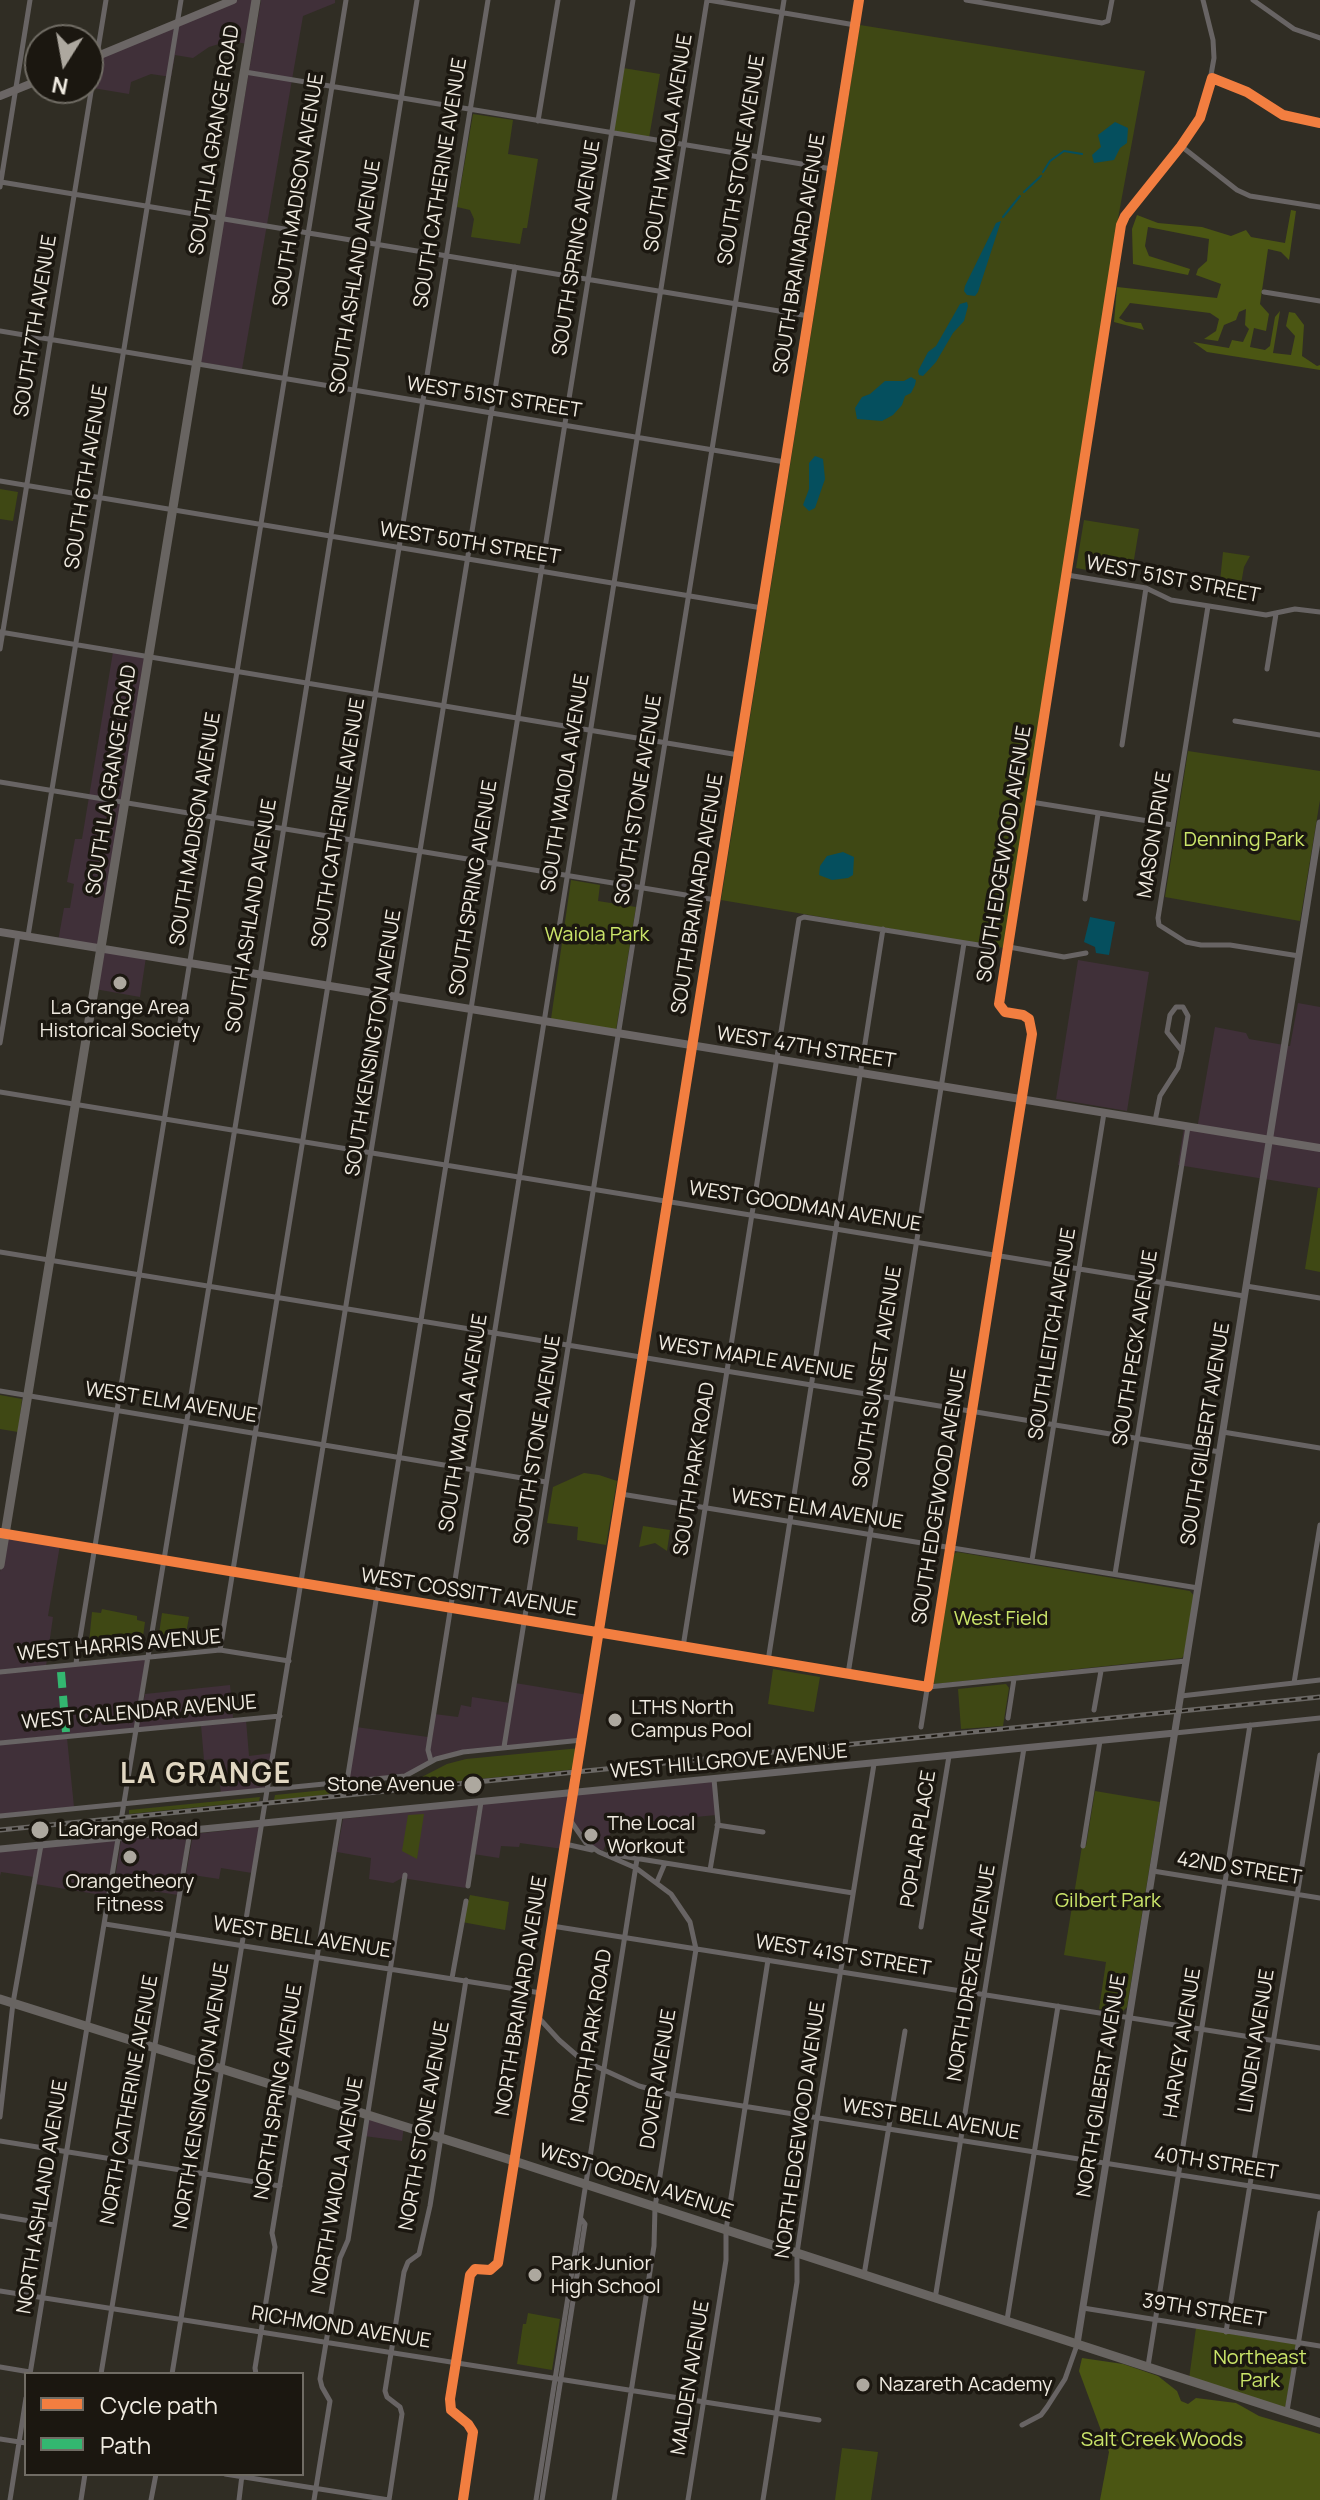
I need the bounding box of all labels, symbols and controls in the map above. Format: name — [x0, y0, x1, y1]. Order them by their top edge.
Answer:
street label: SOUTH LA GRANGE ROAD — [185, 23, 245, 257]
north arrow — [24, 24, 104, 104]
street label: SOUTH WAIOLA AVENUE — [640, 32, 698, 254]
street label: SOUTH STONE AVENUE — [714, 53, 770, 267]
street label: SOUTH CATHERINE AVENUE — [409, 56, 473, 310]
text: N — [49, 69, 70, 102]
street label: SOUTH MADISON AVENUE — [269, 71, 329, 309]
street label: SOUTH BRAINARD AVENUE — [769, 132, 831, 376]
street label: SOUTH SPRING AVENUE — [548, 139, 606, 357]
street label: SOUTH ASHLAND AVENUE — [326, 158, 386, 396]
street label: SOUTH 7TH AVENUE — [10, 233, 62, 419]
street label: WEST 51ST STREET — [405, 372, 583, 424]
street label: SOUTH 6TH AVENUE — [61, 383, 113, 571]
street label: WEST 50TH STREET — [378, 518, 562, 570]
street label: WEST 51ST STREET — [1084, 551, 1262, 609]
street label: SOUTH LA GRANGE ROAD — [82, 663, 142, 897]
street label: SOUTH WAIOLA AVENUE — [537, 672, 595, 894]
street label: SOUTH STONE AVENUE — [611, 693, 667, 907]
street label: SOUTH CATHERINE AVENUE — [307, 696, 371, 950]
street label: SOUTH MADISON AVENUE — [166, 710, 226, 948]
street label: SOUTH EDGEWOOD AVENUE — [973, 724, 1037, 984]
street label: MASON DRIVE — [1133, 770, 1177, 900]
street label: SOUTH BRAINARD AVENUE — [667, 772, 729, 1016]
street label: SOUTH SPRING AVENUE — [445, 779, 503, 997]
street label: SOUTH ASHLAND AVENUE — [222, 797, 282, 1035]
park label: Denning Park — [1184, 828, 1304, 852]
street label: SOUTH KENSINGTON AVENUE — [341, 908, 407, 1178]
park label: Waiola Park — [544, 923, 650, 947]
marker: La Grange Area Historical Society — [111, 974, 129, 992]
place label: La Grange Area Historical Society — [40, 996, 200, 1043]
street label: WEST 47TH STREET — [715, 1022, 897, 1074]
street label: WEST GOODMAN AVENUE — [687, 1177, 923, 1237]
street label: SOUTH LEITCH AVENUE — [1024, 1226, 1082, 1442]
street label: SOUTH PECK AVENUE — [1109, 1249, 1163, 1447]
street label: SOUTH SUNSET AVENUE — [849, 1264, 907, 1490]
street label: SOUTH WAIOLA AVENUE — [435, 1312, 493, 1534]
street label: SOUTH GILBERT AVENUE — [1177, 1321, 1235, 1547]
street label: WEST MAPLE AVENUE — [656, 1332, 856, 1386]
street label: SOUTH STONE AVENUE — [510, 1333, 566, 1547]
street label: SOUTH EDGEWOOD AVENUE — [908, 1366, 972, 1626]
street label: WEST ELM AVENUE — [83, 1378, 259, 1428]
street label: SOUTH PARK ROAD — [669, 1380, 721, 1558]
street label: WEST ELM AVENUE — [729, 1485, 905, 1535]
street label: WEST COSSITT AVENUE — [359, 1564, 579, 1622]
park label: West Field — [954, 1607, 1048, 1631]
street label: WEST HARRIS AVENUE — [16, 1625, 222, 1667]
street label: WEST CALENDAR AVENUE — [20, 1691, 258, 1735]
place label: LTHS North Campus Pool — [631, 1696, 752, 1743]
marker: LTHS North Campus Pool — [606, 1711, 624, 1729]
street label: WEST HILLGROVE AVENUE — [609, 1740, 849, 1784]
district label: LA GRANGE — [120, 1758, 292, 1792]
street label: POPLAR PLACE — [896, 1769, 942, 1909]
place label: Stone Avenue — [327, 1773, 455, 1797]
marker: Stone Avenue — [462, 1774, 484, 1796]
place label: The Local Workout — [607, 1812, 695, 1859]
place label: LaGrange Road — [58, 1818, 198, 1842]
marker: LaGrange Road — [29, 1819, 51, 1841]
marker: The Local Workout — [582, 1826, 600, 1844]
street label: 42ND STREET — [1175, 1847, 1303, 1891]
marker: Orangetheory Fitness — [121, 1848, 139, 1866]
street label: NORTH DREXEL AVENUE — [943, 1863, 1001, 2083]
place label: Orangetheory Fitness — [66, 1870, 194, 1917]
street label: NORTH BRAINARD AVENUE — [491, 1874, 553, 2118]
park label: Gilbert Park — [1055, 1889, 1161, 1913]
street label: WEST BELL AVENUE — [211, 1912, 393, 1964]
street label: WEST 41ST STREET — [754, 1930, 932, 1982]
street label: NORTH PARK ROAD — [566, 1948, 618, 2124]
street label: NORTH KENSINGTON AVENUE — [169, 1961, 235, 2231]
street label: HARVEY AVENUE — [1159, 1966, 1207, 2120]
street label: LINDEN AVENUE — [1234, 1968, 1280, 2114]
street label: NORTH CATHERINE AVENUE — [96, 1973, 164, 2227]
street label: NORTH GILBERT AVENUE — [1073, 1973, 1131, 2199]
street label: NORTH SPRING AVENUE — [250, 1983, 308, 2201]
street label: NORTH EDGEWOOD AVENUE — [771, 2000, 831, 2260]
street label: DOVER AVENUE — [636, 2007, 682, 2151]
street label: NORTH STONE AVENUE — [395, 2019, 455, 2233]
street label: NORTH WAIOLA AVENUE — [307, 2075, 369, 2297]
street label: NORTH ASHLAND AVENUE — [13, 2078, 73, 2316]
street label: WEST BELL AVENUE — [840, 2094, 1022, 2146]
street label: WEST OGDEN AVENUE — [536, 2139, 736, 2225]
street label: 40TH STREET — [1152, 2142, 1280, 2186]
place label: Park Junior High School — [551, 2252, 661, 2299]
marker: Park Junior High School — [526, 2266, 544, 2284]
street label: 39TH STREET — [1141, 2289, 1267, 2333]
street label: MALDEN AVENUE — [667, 2299, 715, 2457]
street label: RICHMOND AVENUE — [249, 2302, 433, 2354]
park label: Northeast Park — [1213, 2346, 1307, 2393]
legend — [24, 2372, 304, 2476]
place label: Nazareth Academy — [879, 2373, 1053, 2397]
marker: Nazareth Academy — [854, 2376, 872, 2394]
text: Cycle path — [100, 2388, 218, 2421]
text: Path — [100, 2428, 151, 2461]
park label: Salt Creek Woods — [1081, 2428, 1243, 2452]

